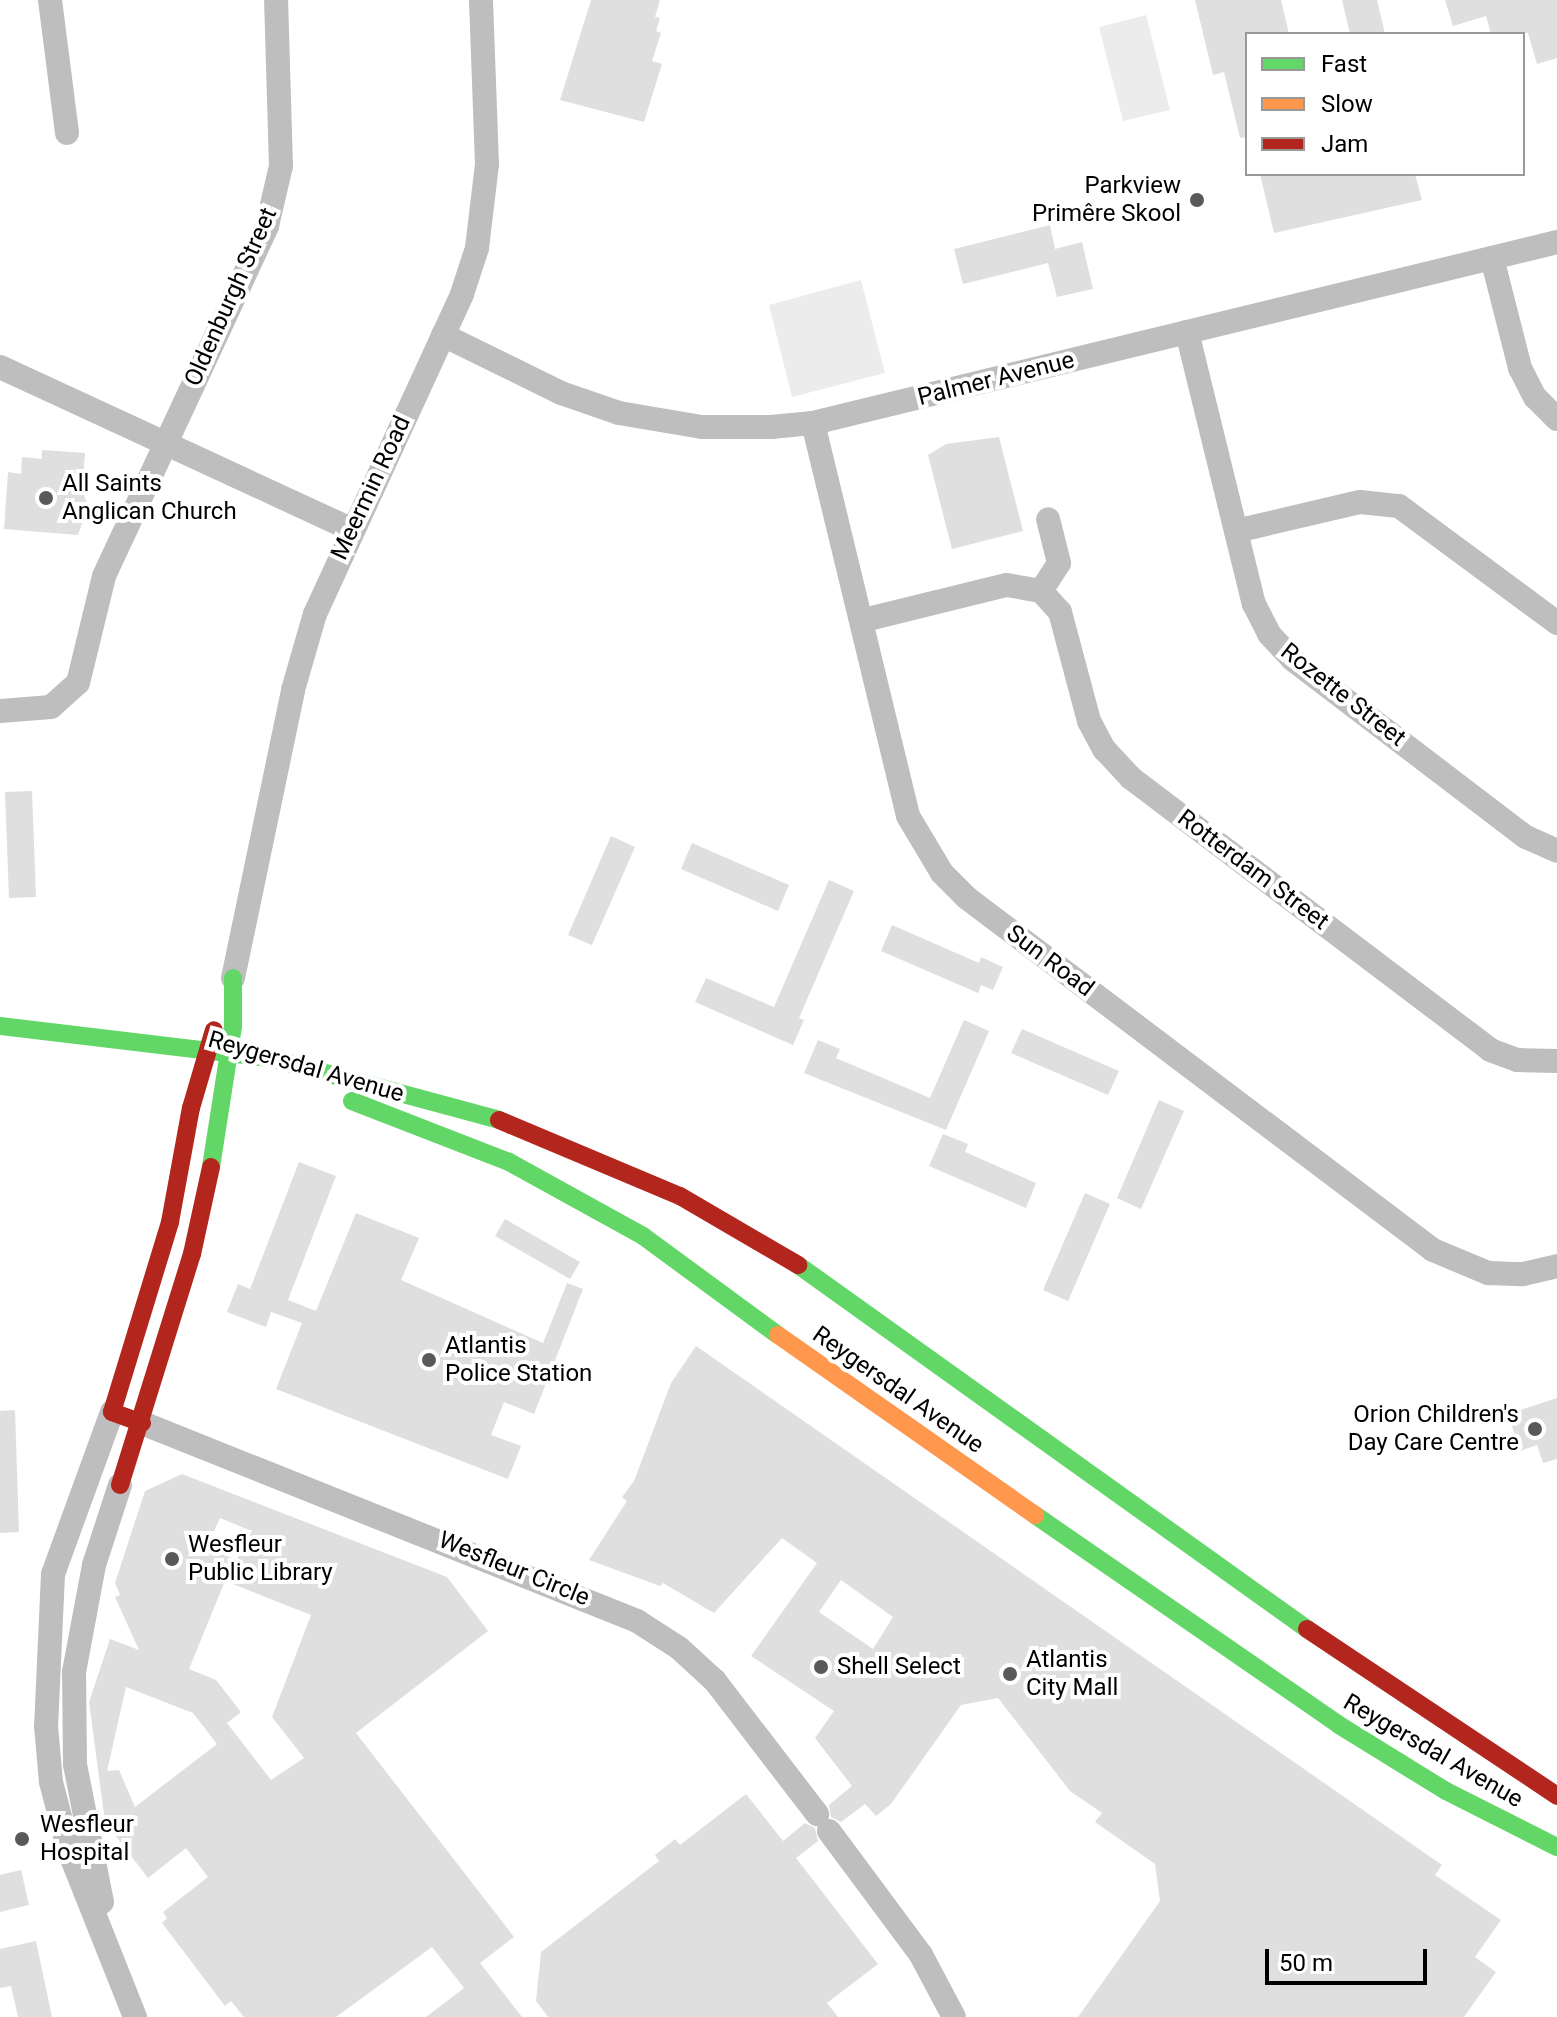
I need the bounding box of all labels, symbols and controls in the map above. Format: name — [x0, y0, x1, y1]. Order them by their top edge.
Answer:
legend — [1245, 32, 1525, 176]
text: Fast — [1321, 50, 1367, 78]
text: Slow — [1321, 90, 1373, 118]
text: Jam — [1321, 130, 1368, 158]
place label: Parkview Primêre Skool — [1032, 172, 1181, 228]
marker: Parkview Primêre Skool — [1188, 191, 1206, 209]
street label: Oldenburgh Street — [179, 203, 283, 391]
street label: Palmer Avenue — [915, 346, 1077, 412]
street label: Meermin Road — [325, 411, 417, 565]
place label: All Saints Anglican Church — [62, 470, 237, 526]
marker: All Saints Anglican Church — [37, 489, 55, 507]
street label: Rozette Street — [1275, 637, 1411, 753]
street label: Rotterdam Street — [1172, 804, 1334, 936]
street label: Sun Road — [1001, 919, 1099, 1003]
street label: Reygersdal Avenue — [205, 1025, 407, 1109]
street label: Reygersdal Avenue — [807, 1320, 989, 1460]
place label: Atlantis Police Station — [445, 1332, 592, 1388]
marker: Atlantis Police Station — [420, 1351, 438, 1369]
place label: Orion Children's Day Care Centre — [1348, 1401, 1519, 1457]
marker: Orion Children's Day Care Centre — [1526, 1420, 1544, 1438]
street label: Wesfleur Circle — [434, 1526, 594, 1612]
place label: Wesfleur Public Library — [188, 1531, 333, 1587]
marker: Wesfleur Public Library — [163, 1550, 181, 1568]
place label: Atlantis City Mall — [1026, 1646, 1118, 1702]
place label: Shell Select — [837, 1653, 961, 1681]
marker: Shell Select — [812, 1658, 830, 1676]
marker: Atlantis City Mall — [1001, 1665, 1019, 1683]
street label: Reygersdal Avenue — [1338, 1688, 1528, 1814]
place label: Wesfleur Hospital — [40, 1811, 134, 1867]
marker: Wesfleur Hospital — [11, 1828, 33, 1850]
scale bar — [1269, 1933, 1431, 1983]
text: 50 m — [1279, 1949, 1333, 1977]

